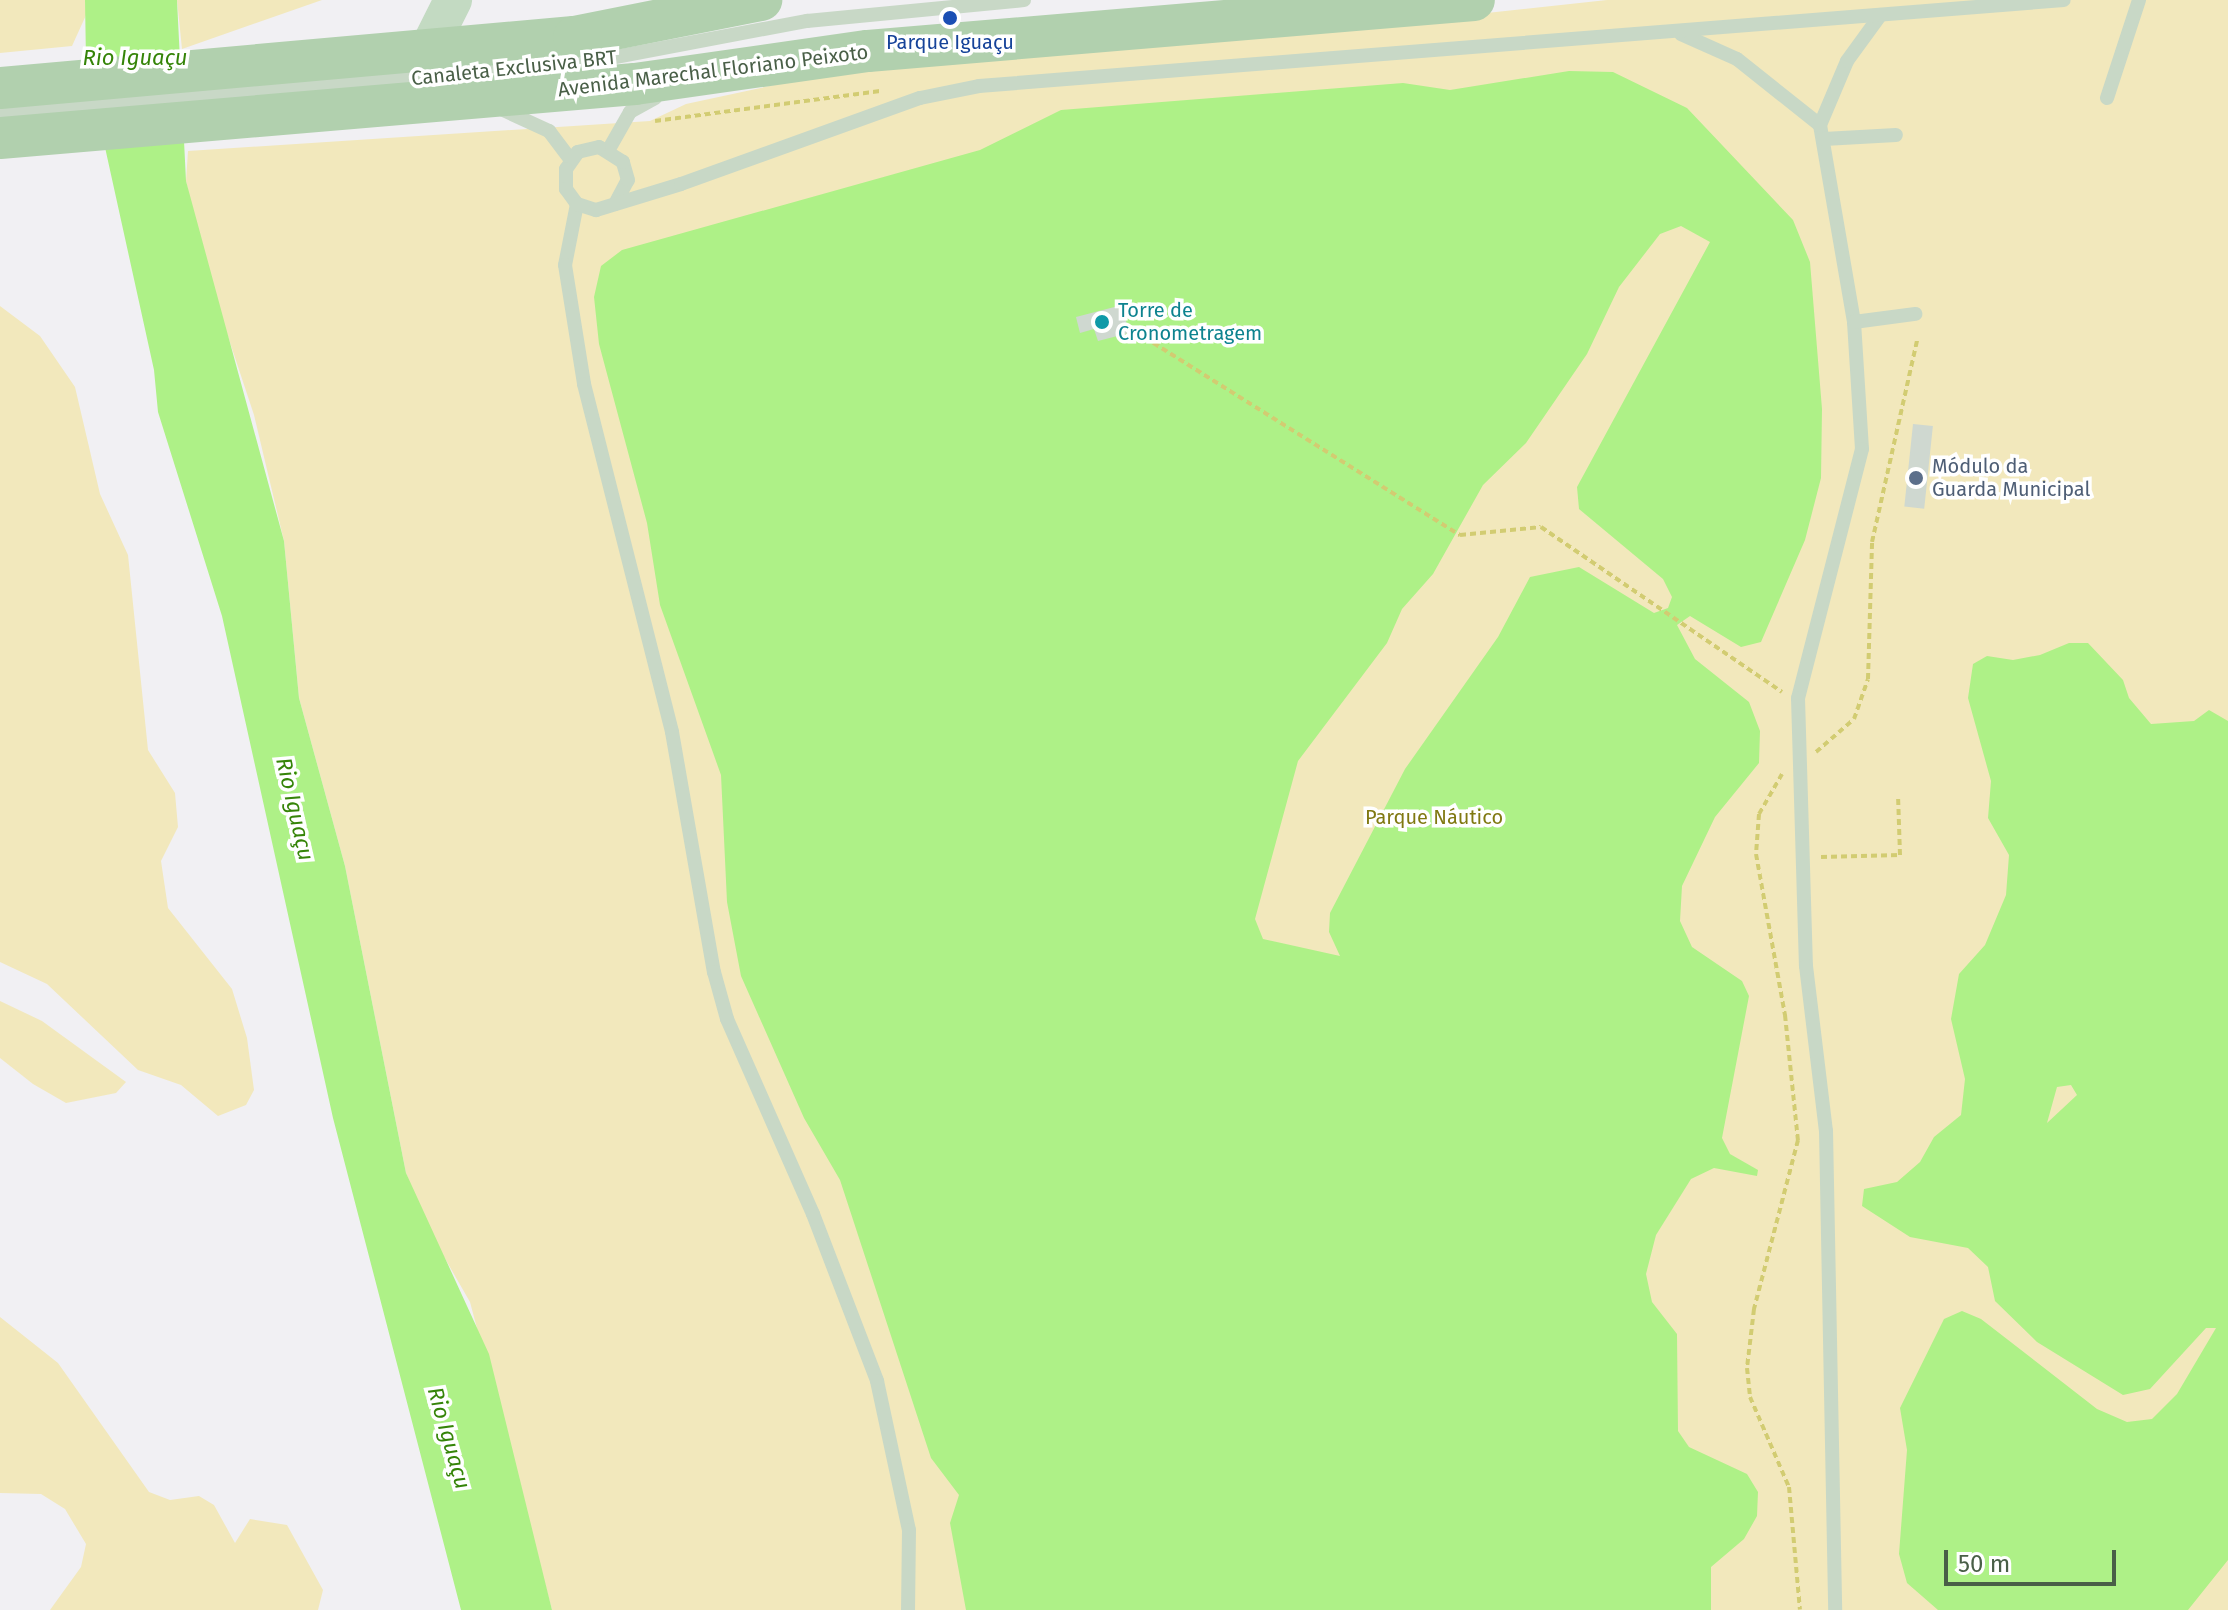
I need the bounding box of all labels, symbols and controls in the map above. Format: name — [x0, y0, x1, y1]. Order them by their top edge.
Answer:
marker: Parque Iguaçu — [941, 9, 959, 27]
place label: Parque Iguaçu — [886, 30, 1014, 54]
street label: Avenida Marechal Floriano Peixoto — [556, 40, 870, 102]
water label: Rio Iguaçu — [83, 45, 187, 71]
street label: Canaleta Exclusiva BRT — [410, 45, 618, 91]
place label: Torre de Cronometragem — [1118, 298, 1262, 345]
marker: Torre de Cronometragem — [1093, 313, 1111, 331]
place label: Módulo da Guarda Municipal — [1932, 454, 2090, 501]
marker: Módulo da Guarda Municipal — [1907, 469, 1925, 487]
water label: Rio Iguaçu — [270, 755, 320, 863]
park label: Parque Náutico — [1365, 805, 1503, 829]
water label: Rio Iguaçu — [422, 1384, 476, 1492]
scale bar — [1948, 1534, 2120, 1584]
text: 50 m — [1958, 1550, 2010, 1578]

